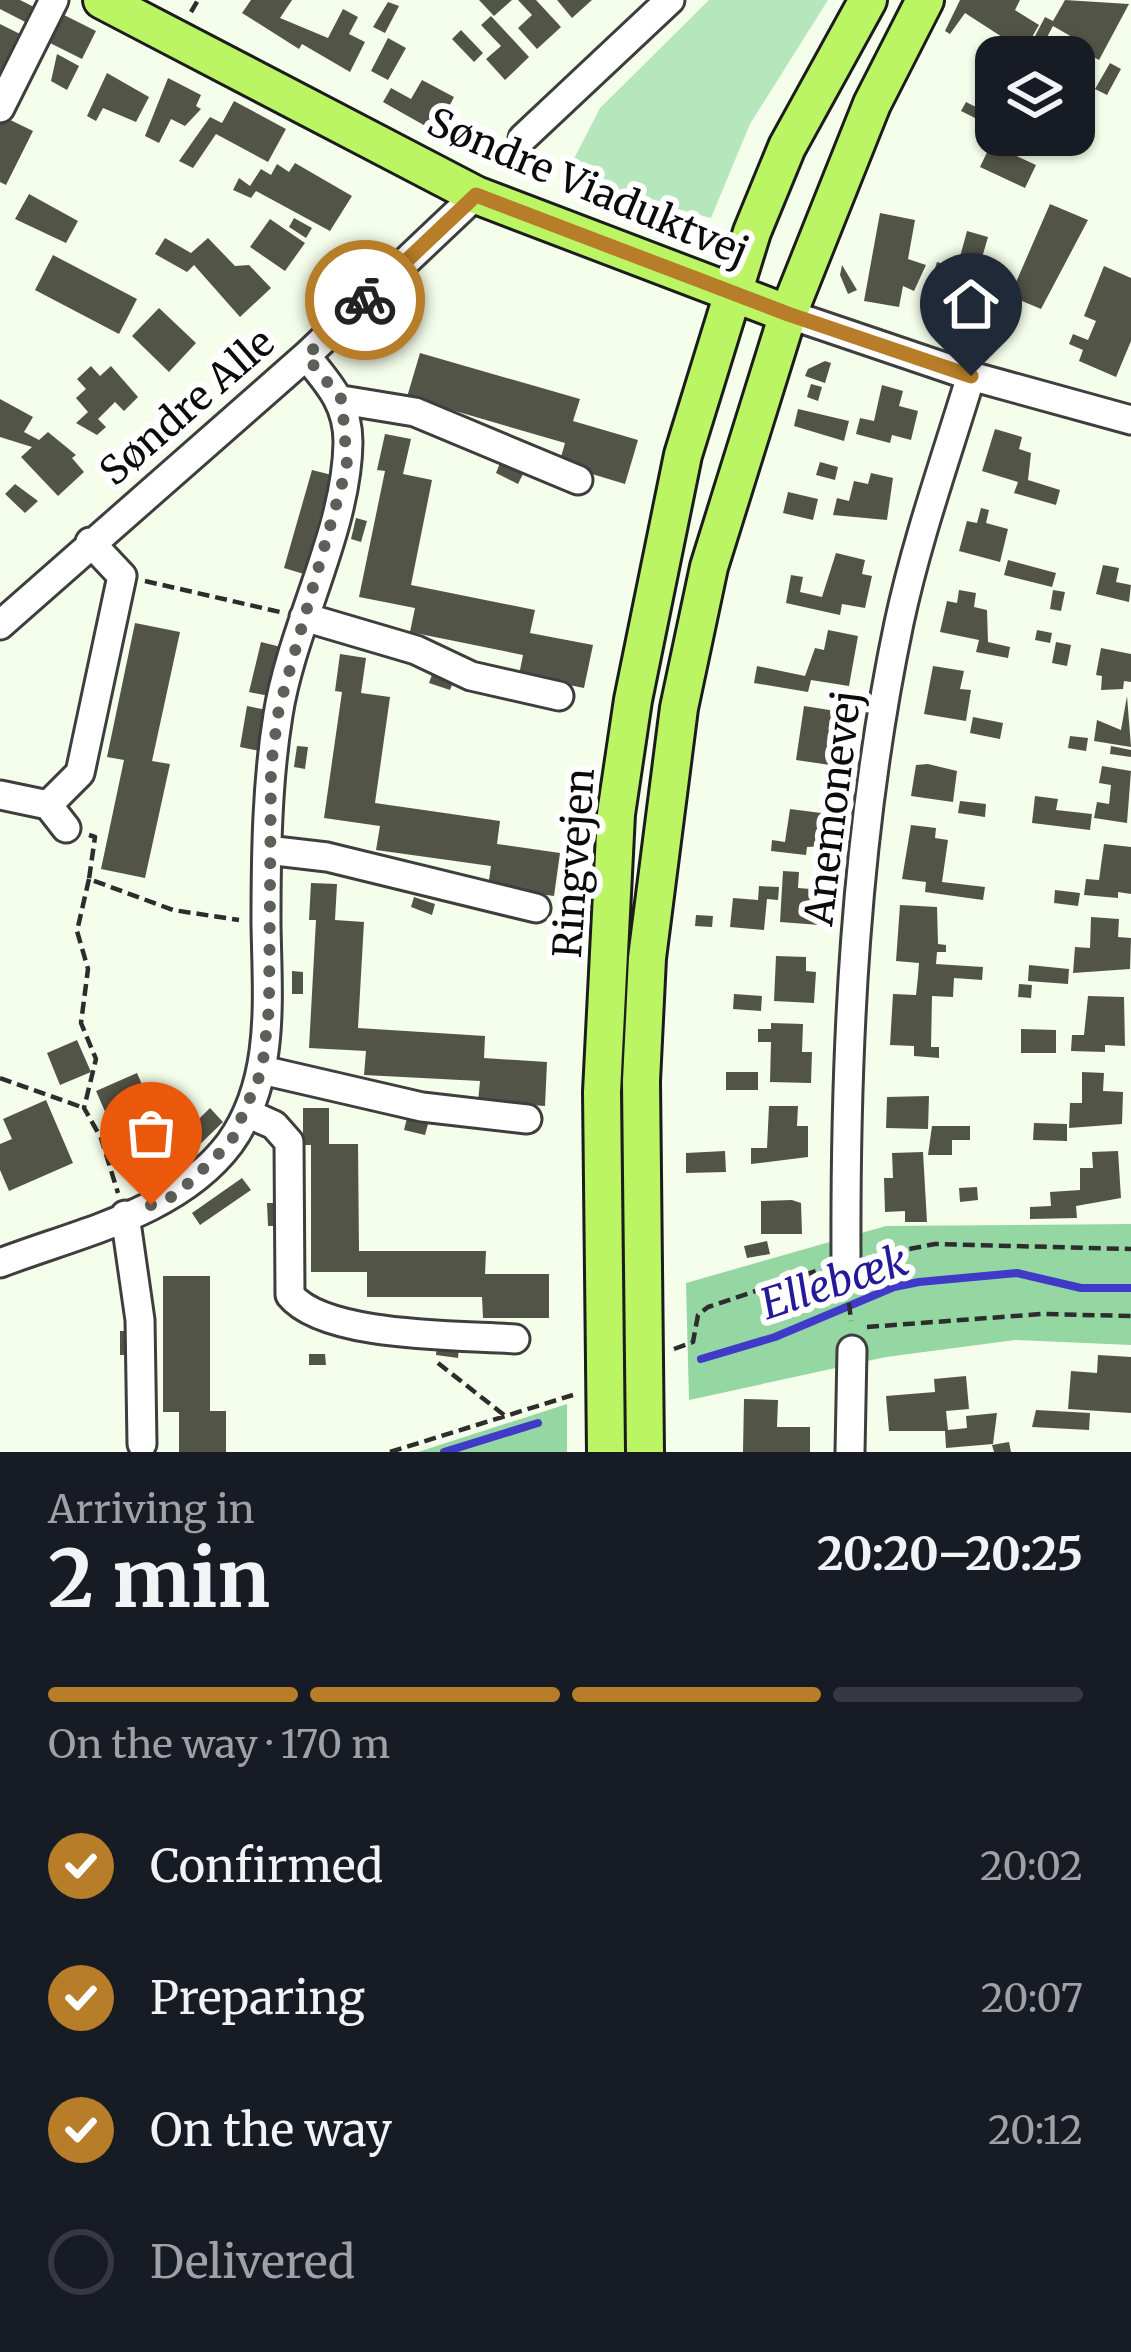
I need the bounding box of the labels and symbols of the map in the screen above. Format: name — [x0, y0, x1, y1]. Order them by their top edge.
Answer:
street label: Søndre Viaduktvej — [420, 97, 756, 277]
courier — [305, 240, 425, 360]
pin — [920, 253, 1022, 376]
street label: Søndre Alle — [90, 318, 284, 496]
street label: Anemonevej — [794, 688, 872, 929]
street label: Ringvejen — [543, 767, 605, 959]
pin — [100, 1082, 202, 1205]
water label: Ellebæk — [754, 1234, 914, 1330]

